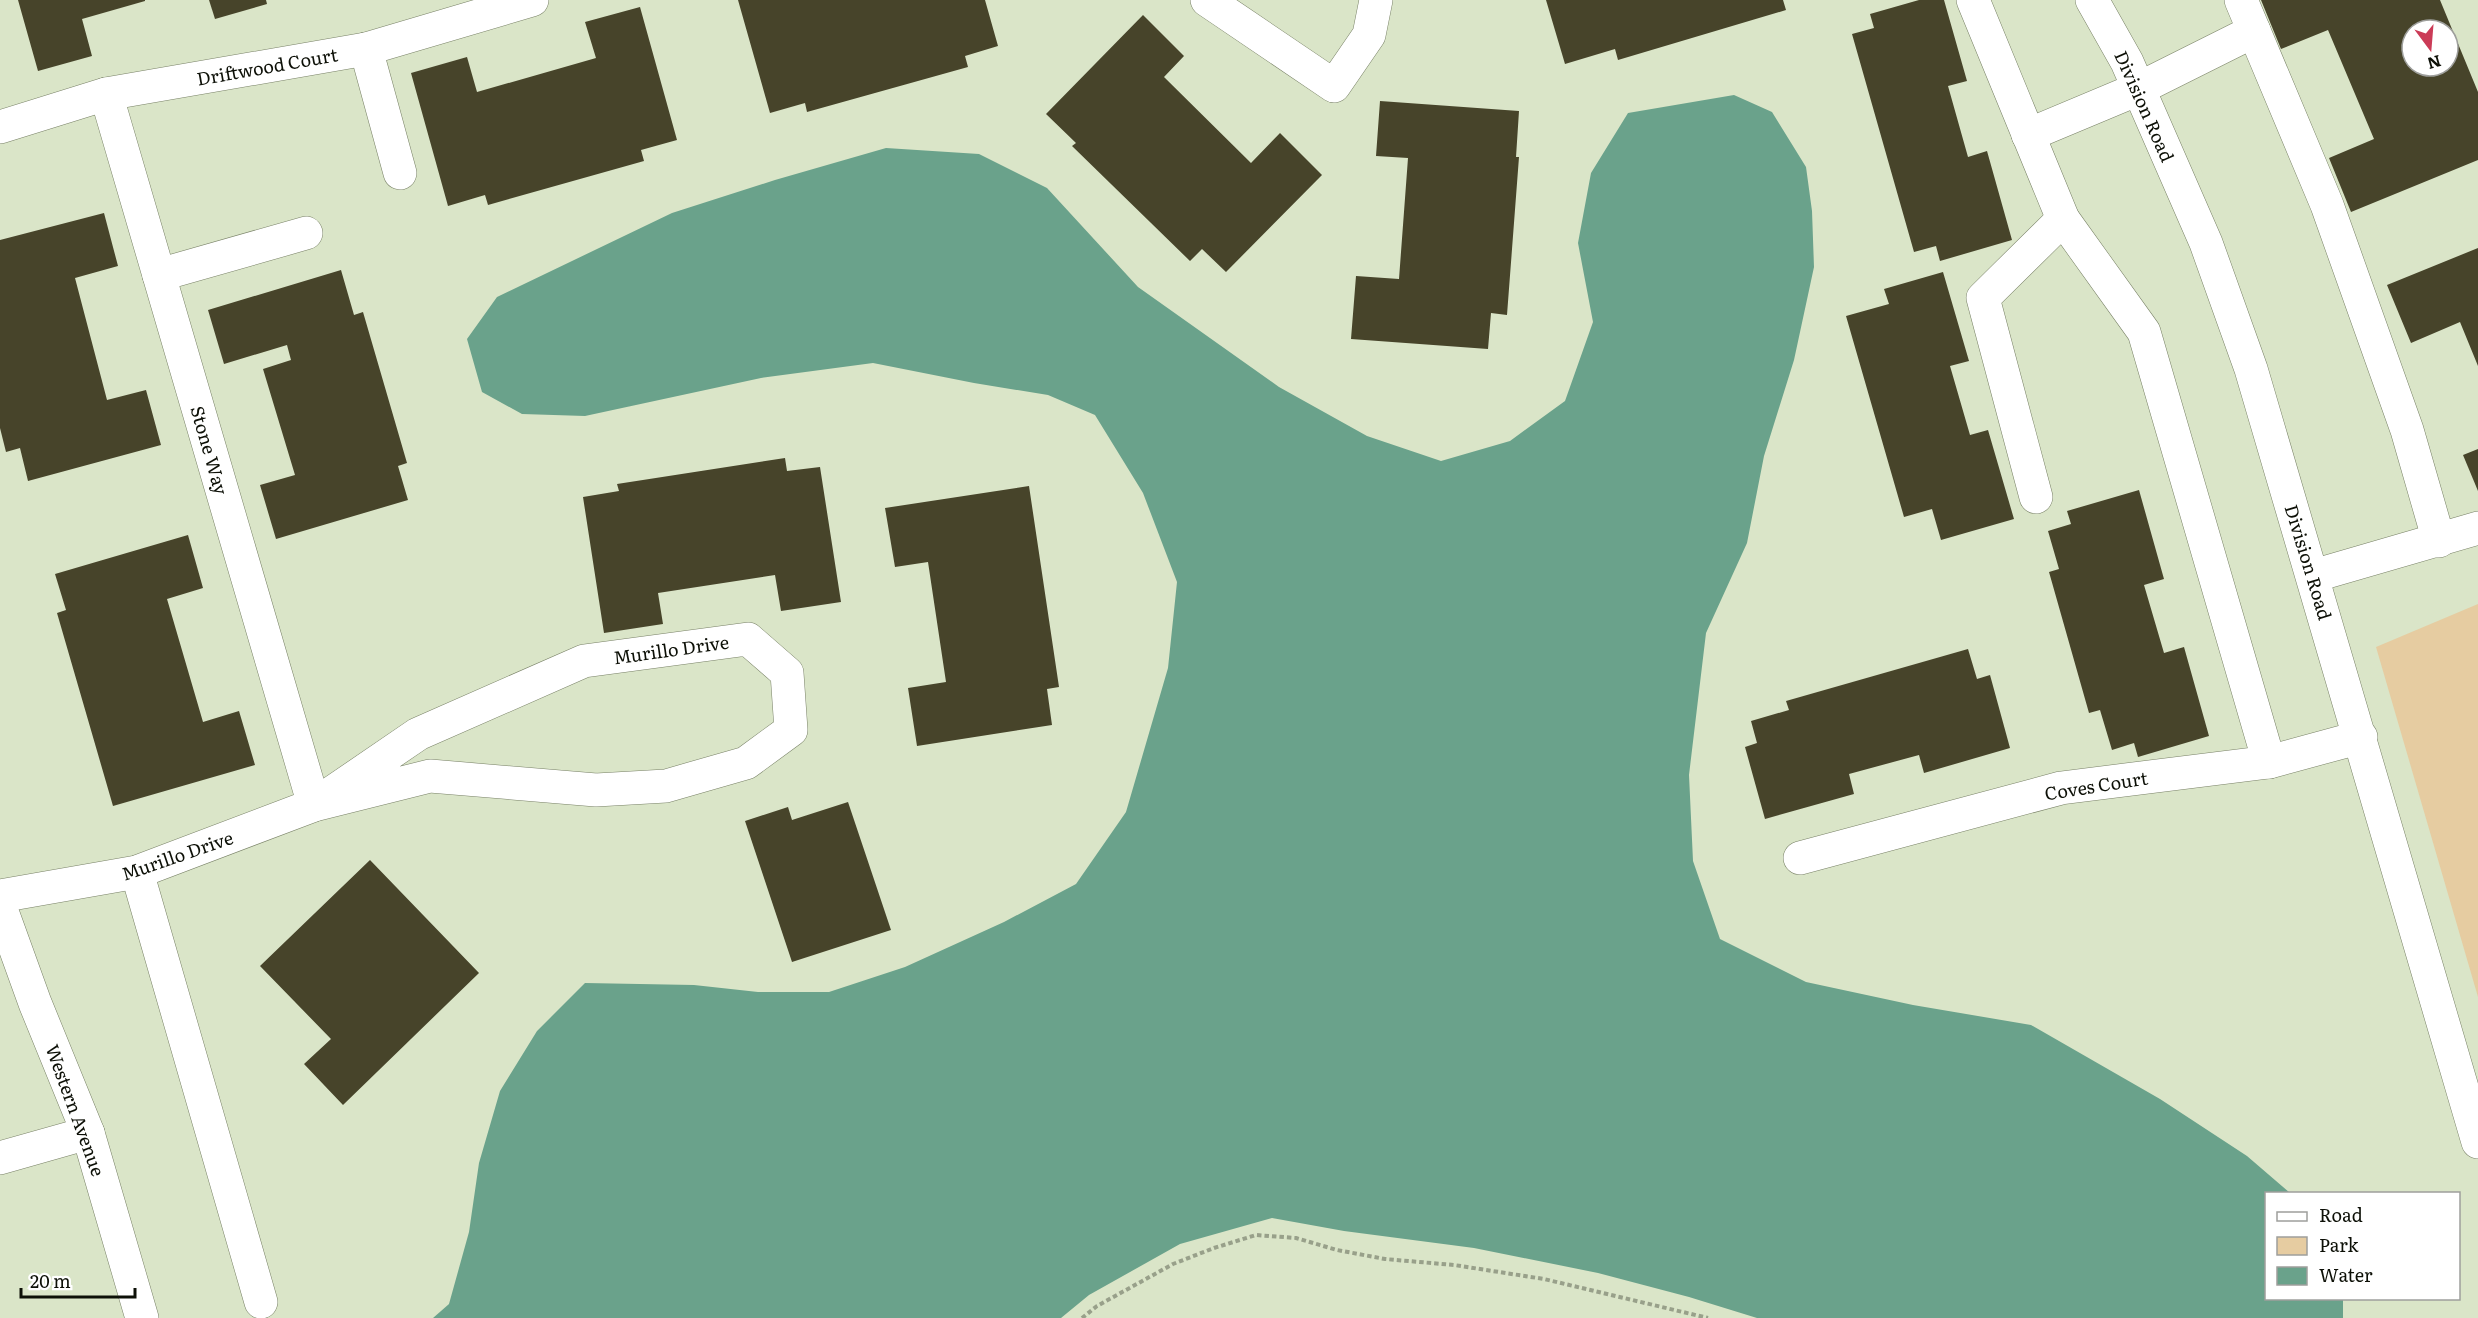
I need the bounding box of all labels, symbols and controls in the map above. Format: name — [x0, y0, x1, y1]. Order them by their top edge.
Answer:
north arrow — [2400, 18, 2460, 78]
street label: Driftwood Court — [194, 40, 340, 92]
street label: Division Road — [2108, 46, 2182, 166]
text: N — [2425, 50, 2444, 77]
street label: Stone Way — [184, 402, 236, 498]
street label: Division Road — [2279, 501, 2339, 623]
street label: Murillo Drive — [611, 628, 731, 670]
street label: Coves Court — [2042, 763, 2150, 806]
street label: Murillo Drive — [118, 823, 236, 887]
street label: Western Avenue — [40, 1040, 112, 1180]
legend — [2265, 1192, 2460, 1300]
text: Road — [2319, 1201, 2363, 1228]
text: Park — [2319, 1231, 2360, 1258]
scale bar — [21, 1261, 135, 1299]
text: Water — [2319, 1261, 2373, 1288]
text: 20 m — [30, 1267, 71, 1294]

